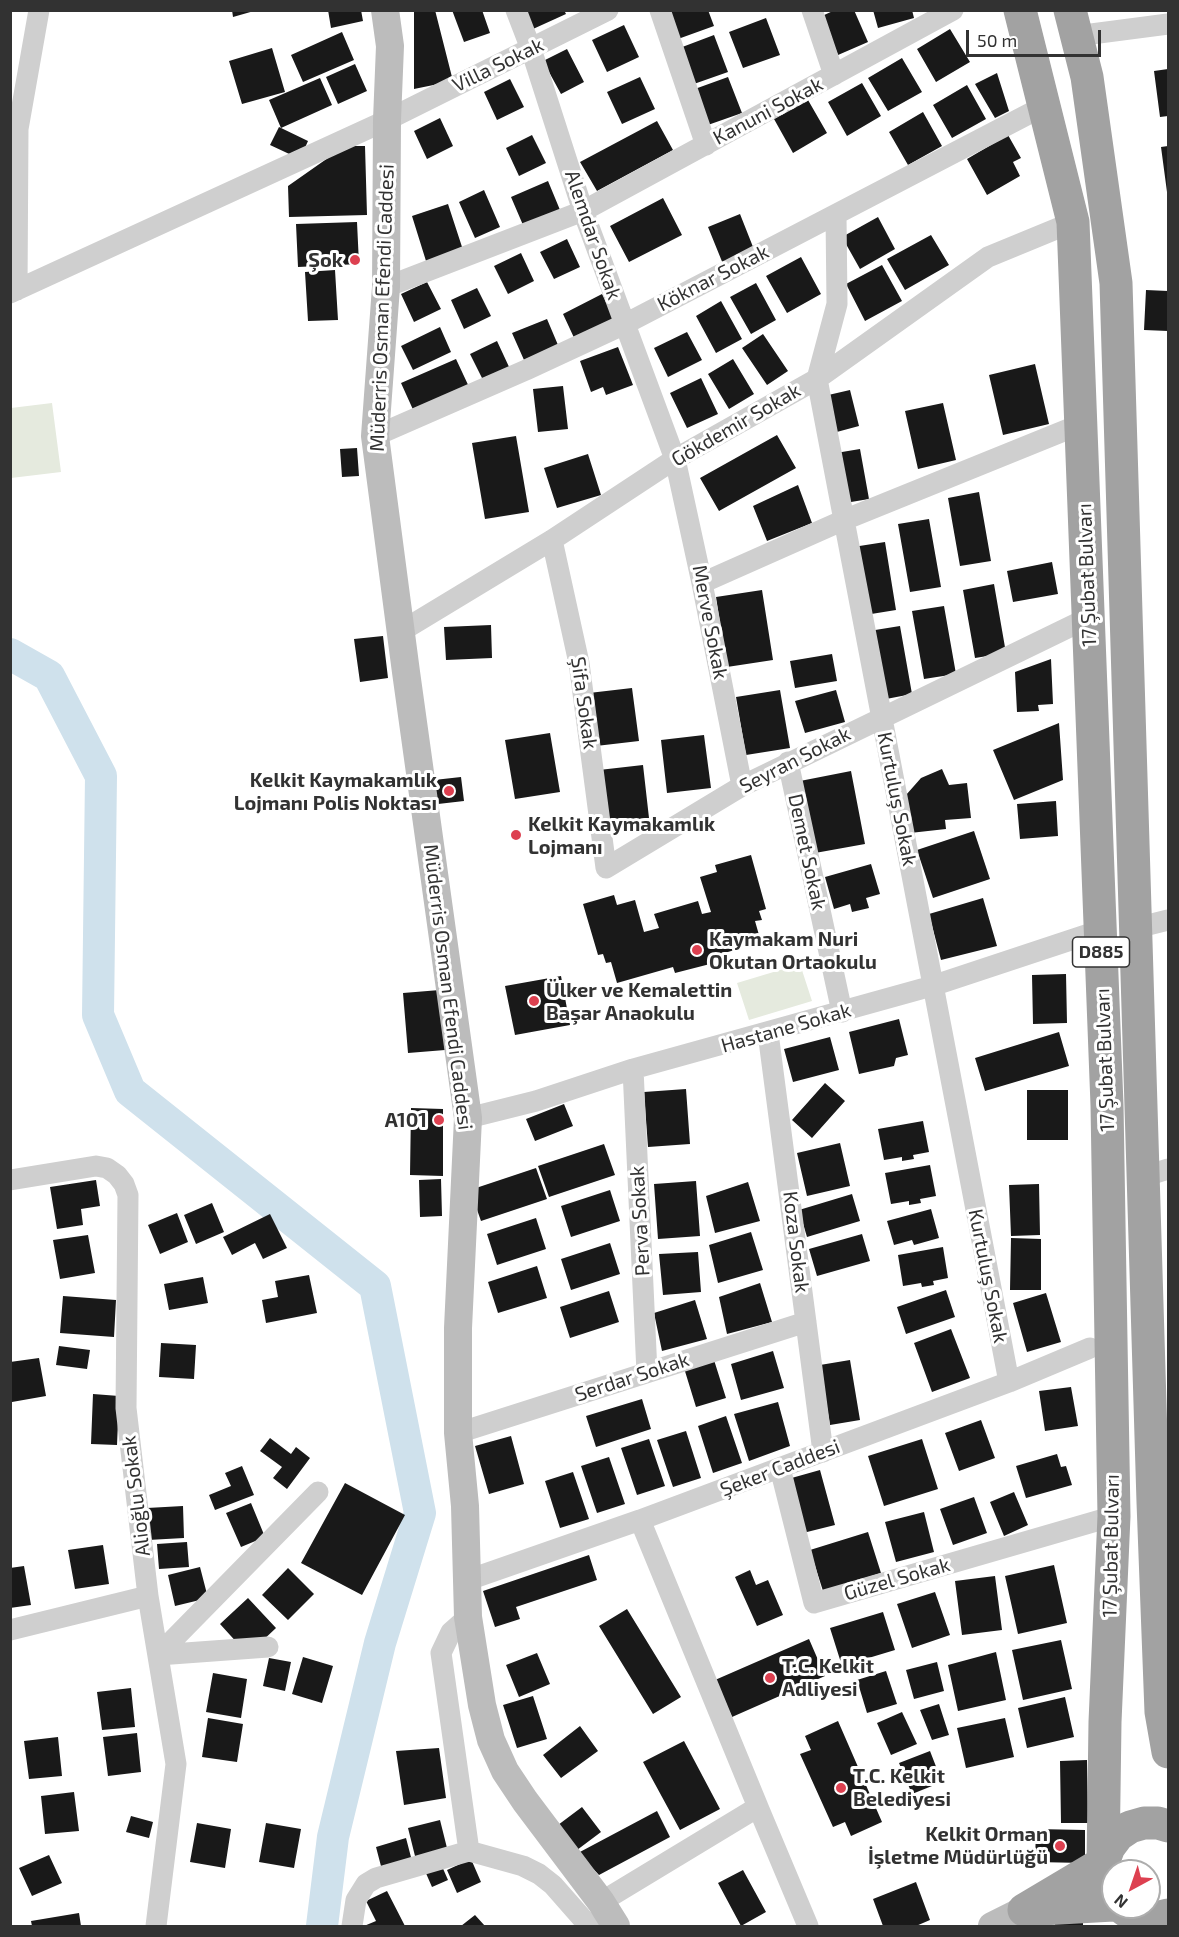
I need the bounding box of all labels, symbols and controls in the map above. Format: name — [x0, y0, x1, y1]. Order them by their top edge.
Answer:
scale bar — [969, 18, 1104, 56]
text: 50 m — [977, 29, 1017, 51]
street label: Villa Sokak — [449, 33, 547, 97]
street label: Kanuni Sokak — [709, 72, 827, 150]
street label: Müderris Osman Efendi Caddesi — [365, 164, 399, 452]
street label: Alemdar Sokak — [560, 167, 626, 303]
street label: Köknar Sokak — [653, 240, 773, 316]
place label: Şok — [308, 248, 343, 272]
marker: Şok — [348, 253, 362, 267]
street label: Gökdemir Sokak — [667, 378, 805, 472]
street label: 17 Şubat Bulvarı — [1073, 503, 1101, 647]
street label: Merve Sokak — [687, 563, 733, 681]
street label: Şifa Sokak — [566, 655, 602, 751]
street label: Seyran Sokak — [735, 722, 855, 798]
street label: Kurtuluş Sokak — [872, 730, 922, 868]
place label: Kelkit Kaymakamlık Lojmanı Polis Noktası — [234, 768, 437, 815]
marker: Kelkit Kaymakamlık Lojmanı Polis Noktası — [442, 784, 456, 798]
street label: Demet Sokak — [783, 792, 831, 912]
place label: Kelkit Kaymakamlık Lojmanı — [528, 812, 715, 859]
marker: Kelkit Kaymakamlık Lojmanı — [509, 828, 523, 842]
street label: Müderris Osman Efendi Caddesi — [419, 843, 477, 1131]
place label: Kaymakam Nuri Okutan Ortaokulu — [709, 927, 877, 974]
road number: D885 — [1072, 937, 1130, 967]
marker: Kaymakam Nuri Okutan Ortaokulu — [690, 943, 704, 957]
place label: Ülker ve Kemalettin Başar Anaokulu — [546, 978, 732, 1025]
street label: 17 Şubat Bulvarı — [1091, 988, 1119, 1132]
marker: Ülker ve Kemalettin Başar Anaokulu — [527, 994, 541, 1008]
street label: Hastane Sokak — [718, 998, 854, 1058]
place label: A101 — [385, 1108, 427, 1132]
marker: A101 — [432, 1113, 446, 1127]
street label: Perva Sokak — [625, 1165, 655, 1277]
street label: Koza Sokak — [778, 1190, 814, 1294]
street label: Kurtuluş Sokak — [963, 1207, 1013, 1345]
street label: Serdar Sokak — [572, 1347, 692, 1407]
street label: Alioğlu Sokak — [117, 1434, 155, 1558]
street label: Şeker Caddesi — [717, 1434, 843, 1502]
street label: 17 Şubat Bulvarı — [1098, 1474, 1124, 1618]
street label: Güzel Sokak — [841, 1552, 953, 1606]
place label: T.C. Kelkit Adliyesi — [782, 1654, 874, 1701]
marker: T.C. Kelkit Adliyesi — [763, 1671, 777, 1685]
place label: T.C. Kelkit Belediyesi — [853, 1764, 951, 1811]
marker: T.C. Kelkit Belediyesi — [834, 1781, 848, 1795]
place label: Kelkit Orman İşletme Müdürlüğü — [868, 1822, 1048, 1869]
marker: Kelkit Orman İşletme Müdürlüğü — [1053, 1839, 1067, 1853]
north arrow — [1101, 1859, 1161, 1919]
text: N — [1110, 1891, 1131, 1913]

